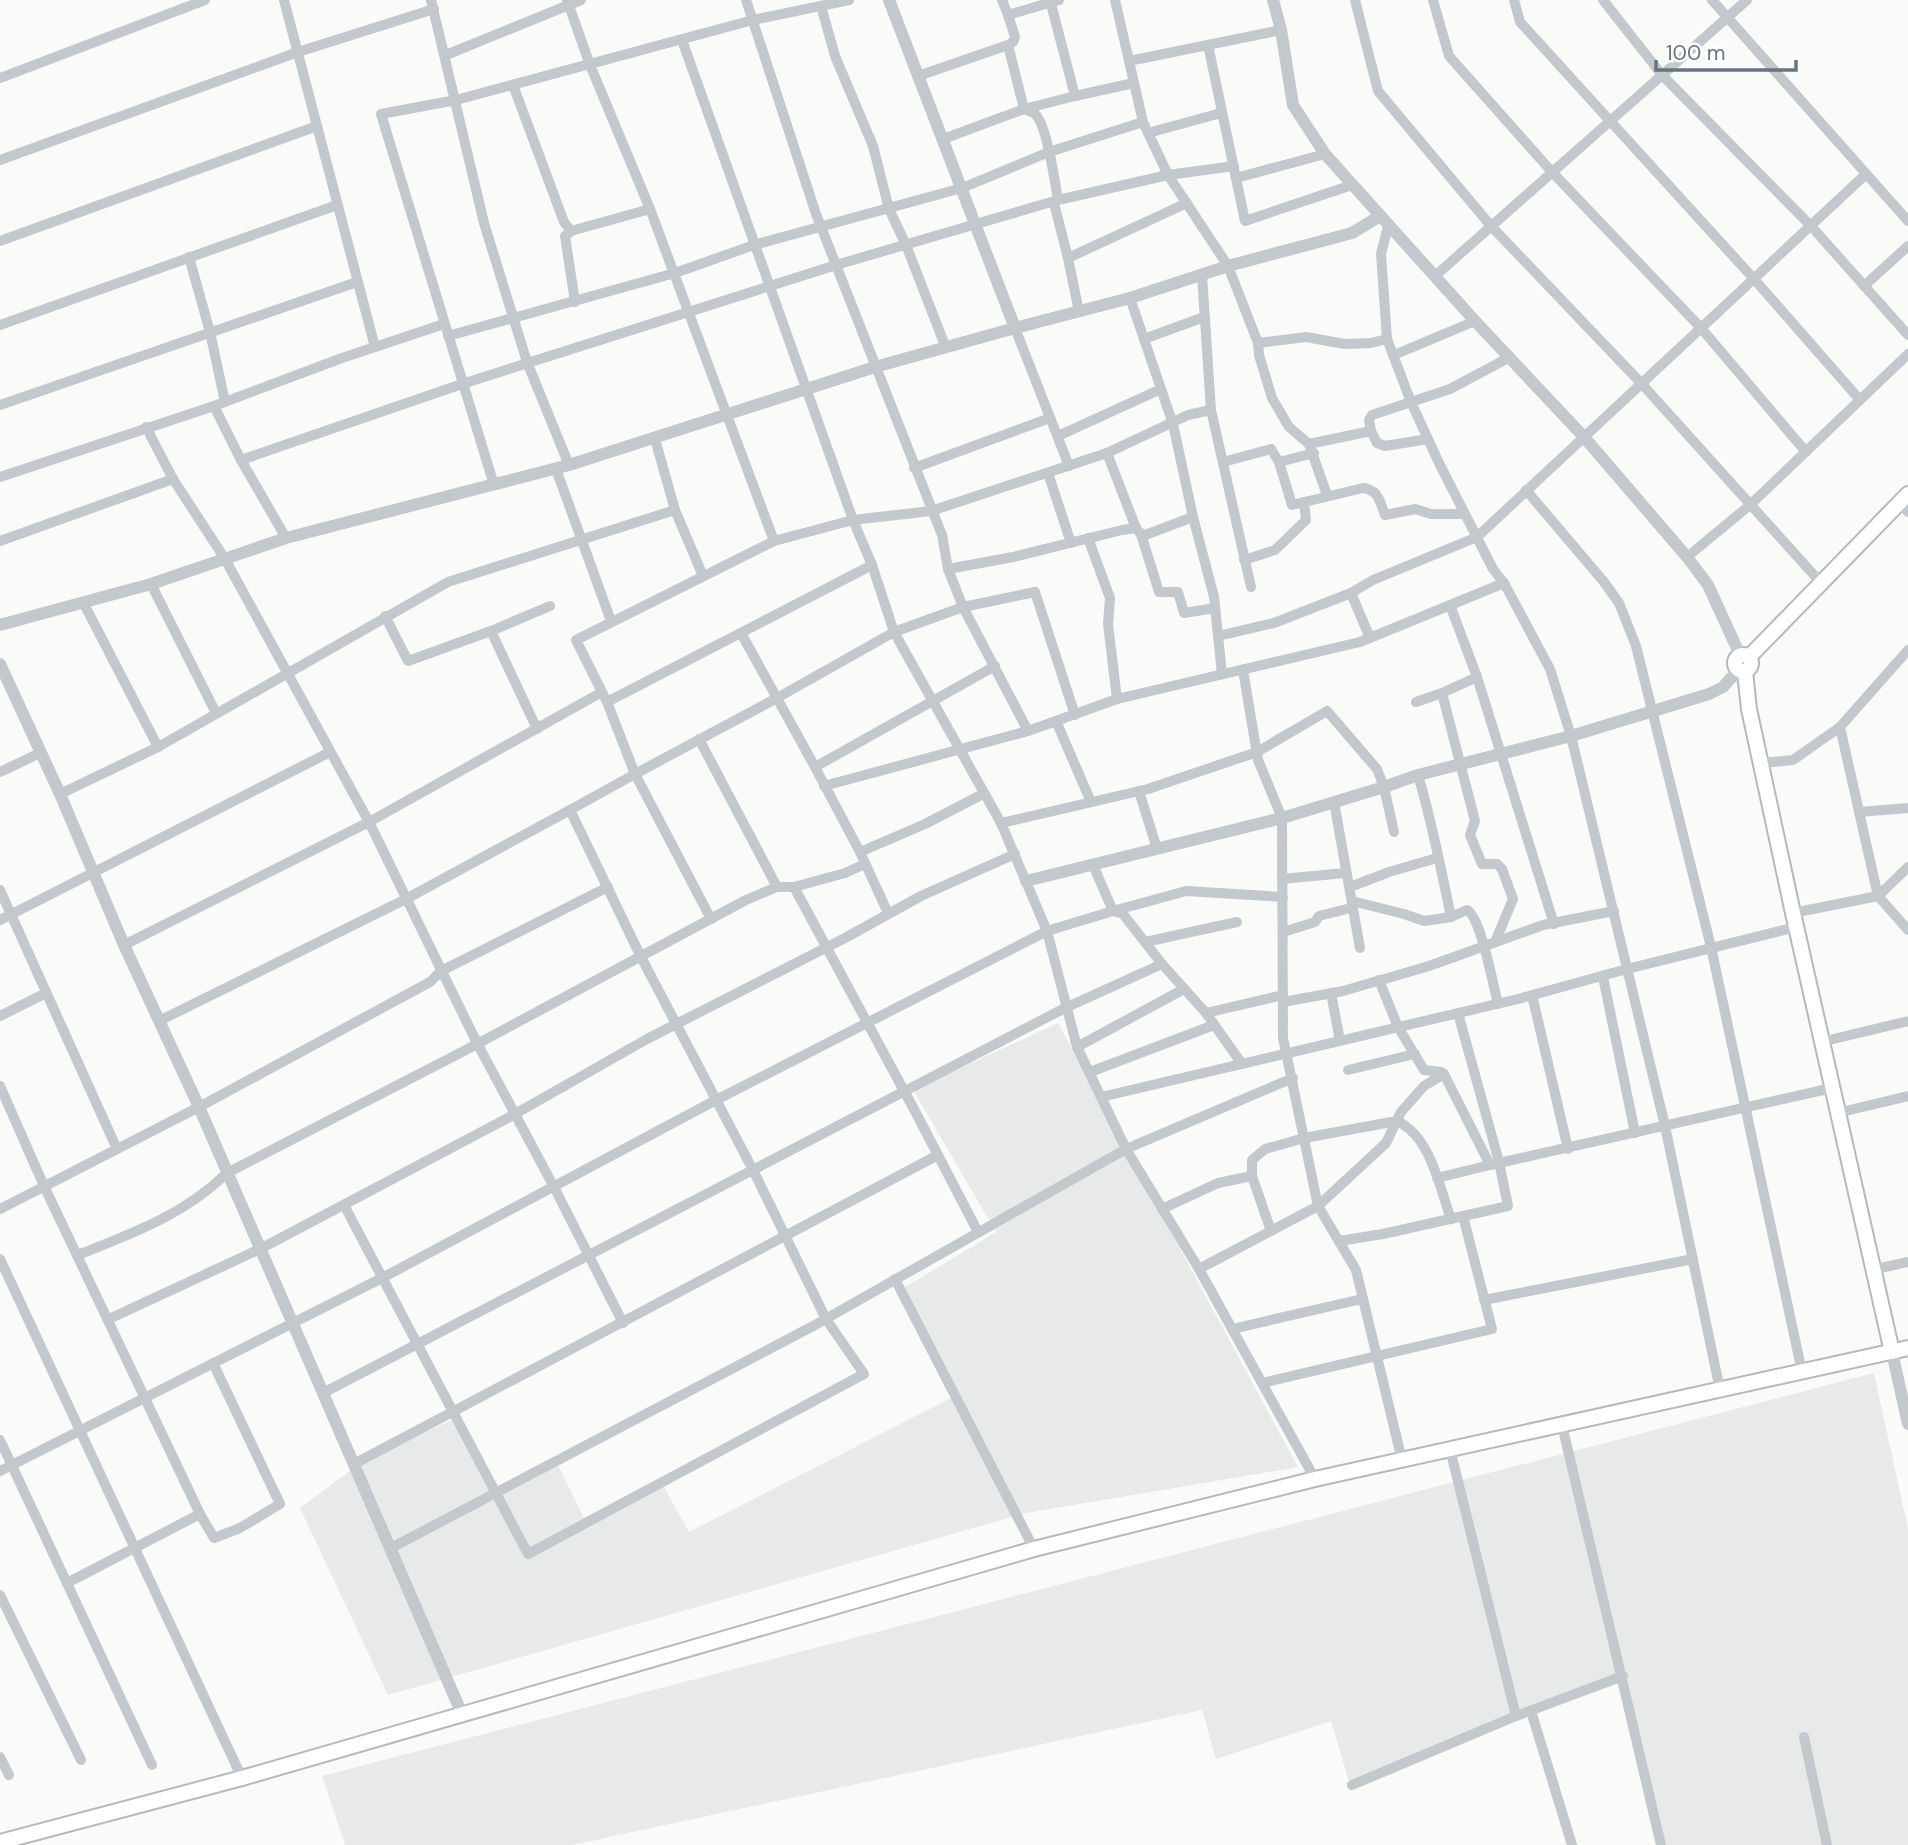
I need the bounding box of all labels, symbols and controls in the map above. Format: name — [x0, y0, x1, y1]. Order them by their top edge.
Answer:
scale bar — [1656, 28, 1796, 72]
text: 100 m — [1666, 39, 1726, 67]

